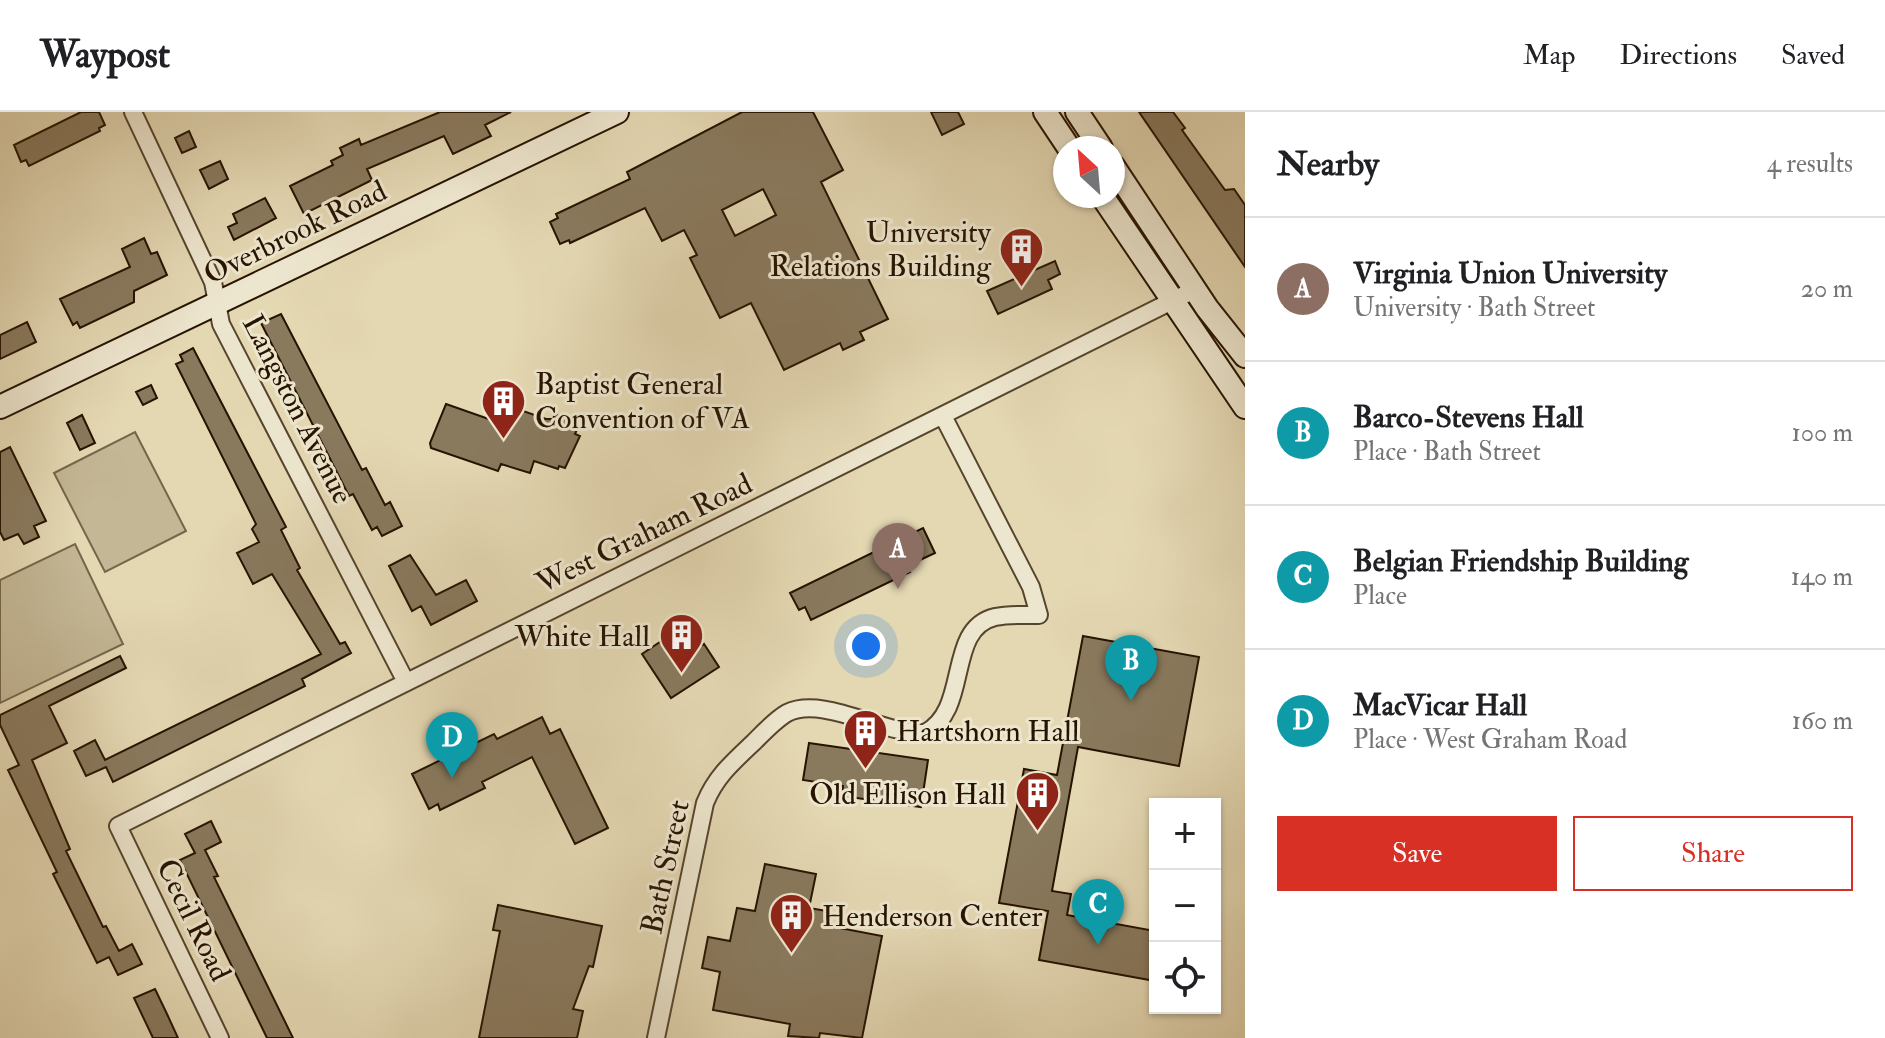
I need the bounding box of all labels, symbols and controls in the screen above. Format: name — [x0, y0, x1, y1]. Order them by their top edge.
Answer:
text: Waypost — [40, 31, 170, 79]
text: Map — [1523, 38, 1576, 73]
text: Directions — [1620, 38, 1737, 73]
text: Saved — [1781, 38, 1845, 73]
north arrow — [1053, 136, 1125, 208]
text: Nearby — [1277, 143, 1379, 186]
text: 4 results — [1767, 148, 1853, 180]
street label: Overbrook Road — [198, 172, 393, 293]
place label: University Relations Building — [769, 214, 992, 285]
building icon: University Relations Building — [998, 225, 1046, 288]
text: Virginia Union University — [1353, 255, 1667, 292]
text: A — [1295, 273, 1311, 305]
text: 20 m — [1801, 273, 1853, 305]
text: University · Bath Street — [1353, 292, 1595, 324]
street label: Langston Avenue — [234, 308, 361, 510]
place label: Baptist General Convention of VA — [535, 366, 750, 437]
building icon: Baptist General Convention of VA — [480, 377, 528, 440]
text: Barco-Stevens Hall — [1353, 399, 1584, 436]
text: B — [1294, 417, 1312, 449]
text: 100 m — [1792, 417, 1853, 449]
text: Place · Bath Street — [1353, 436, 1541, 468]
street label: West Graham Road — [529, 465, 758, 602]
pin: A — [872, 523, 924, 589]
text: Belgian Friendship Building — [1353, 543, 1689, 580]
text: C — [1293, 561, 1313, 593]
text: 140 m — [1791, 561, 1853, 593]
text: Place — [1353, 580, 1407, 612]
building icon: White Hall — [657, 612, 705, 675]
place label: White Hall — [514, 618, 650, 655]
your location — [846, 626, 886, 666]
pin: B — [1105, 635, 1157, 701]
text: MacVicar Hall — [1353, 687, 1527, 724]
text: D — [1292, 705, 1314, 737]
text: 160 m — [1792, 705, 1853, 737]
building icon: Hartshorn Hall — [841, 707, 889, 770]
pin: D — [426, 712, 478, 778]
place label: Hartshorn Hall — [896, 713, 1080, 750]
text: Place · West Graham Road — [1353, 724, 1627, 756]
building icon: Old Ellison Hall — [1013, 770, 1061, 833]
place label: Old Ellison Hall — [809, 776, 1006, 813]
street label: Bath Street — [633, 796, 698, 938]
map controls — [1149, 798, 1221, 1014]
button: + — [1149, 798, 1221, 870]
button: Save — [1277, 816, 1557, 891]
button: Share — [1573, 816, 1853, 891]
street label: Cecil Road — [148, 853, 239, 988]
button: − — [1149, 870, 1221, 942]
pin: C — [1072, 879, 1124, 945]
building icon: Henderson Center — [767, 892, 815, 955]
place label: Henderson Center — [822, 898, 1042, 935]
button: locate — [1149, 942, 1221, 1014]

